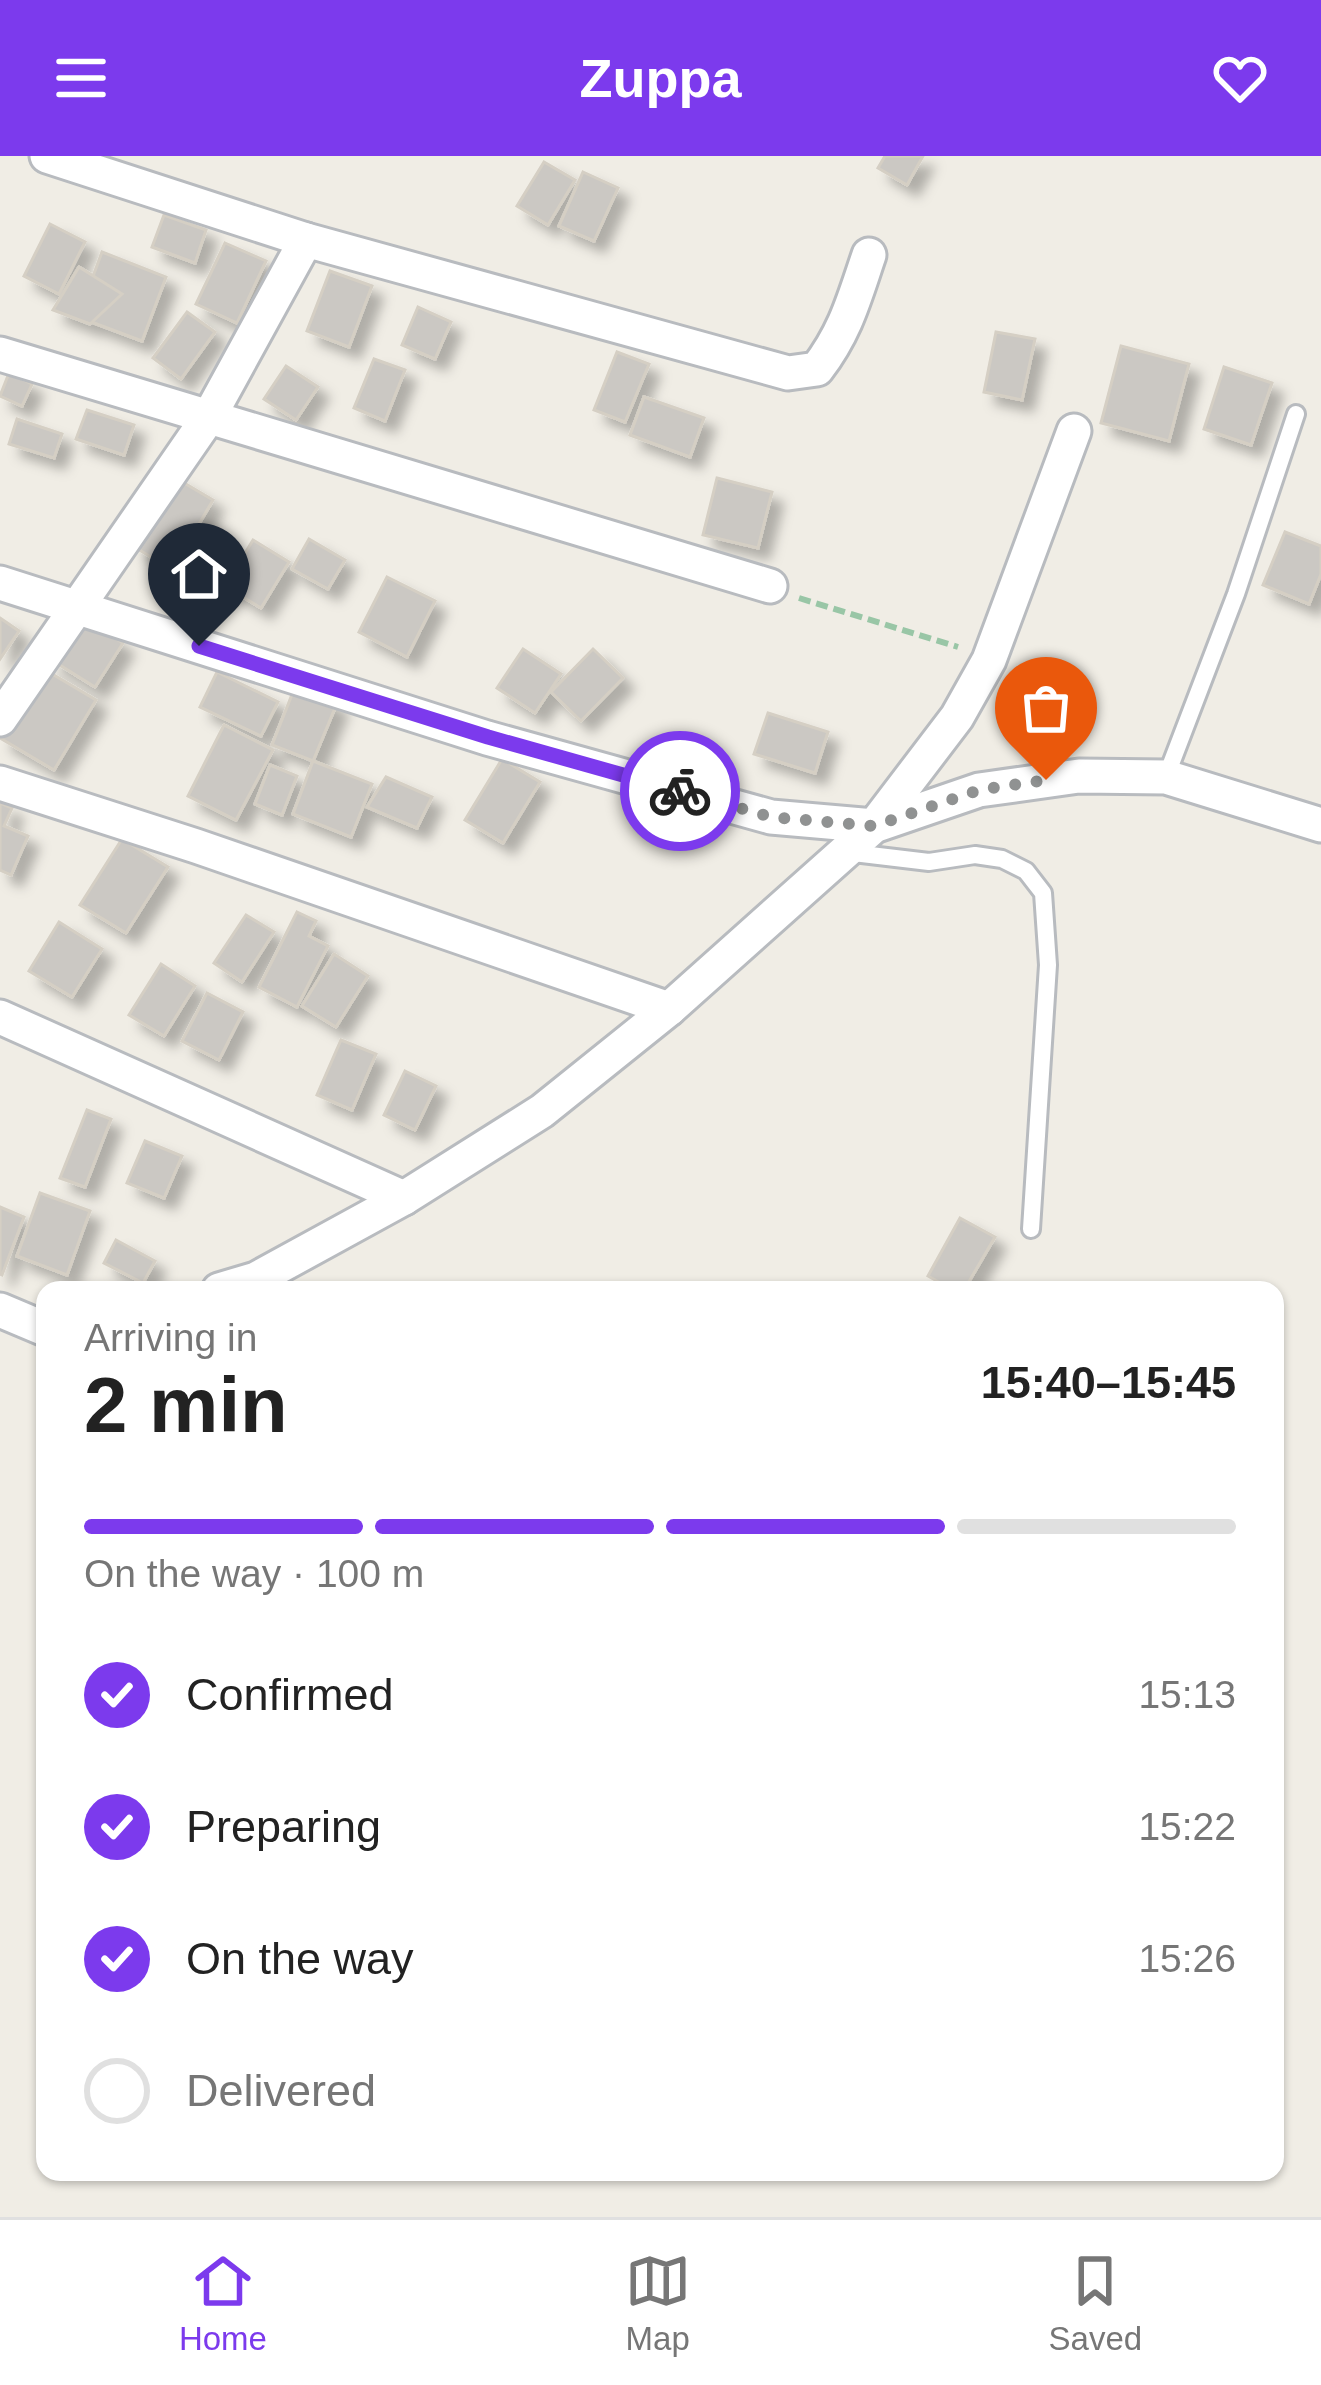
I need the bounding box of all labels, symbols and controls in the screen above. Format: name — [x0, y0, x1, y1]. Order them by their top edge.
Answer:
icon: menu — [48, 45, 114, 111]
icon: heart — [1207, 45, 1273, 111]
text: Zuppa — [580, 48, 741, 108]
pin — [148, 523, 250, 646]
icon: home — [166, 541, 232, 607]
pin — [995, 657, 1097, 780]
icon: bag — [1013, 675, 1079, 741]
courier — [620, 731, 740, 851]
icon: bike — [647, 758, 713, 824]
text: Arriving in — [84, 1316, 257, 1359]
text: 15:40–15:45 — [981, 1357, 1236, 1408]
text: 2 min — [84, 1361, 288, 1449]
text: On the way · 100 m — [84, 1552, 424, 1595]
icon: check — [84, 1662, 150, 1728]
text: Confirmed — [186, 1669, 394, 1720]
text: 15:13 — [1138, 1673, 1236, 1716]
icon: check — [84, 1794, 150, 1860]
text: Preparing — [186, 1801, 381, 1852]
text: 15:22 — [1138, 1805, 1236, 1848]
icon: check — [84, 1926, 150, 1992]
text: On the way — [186, 1933, 414, 1984]
text: 15:26 — [1138, 1937, 1236, 1980]
text: Delivered — [186, 2065, 376, 2116]
tab: Home — [179, 2248, 267, 2358]
tab: Map — [625, 2248, 691, 2358]
tab: Saved — [1049, 2248, 1142, 2358]

